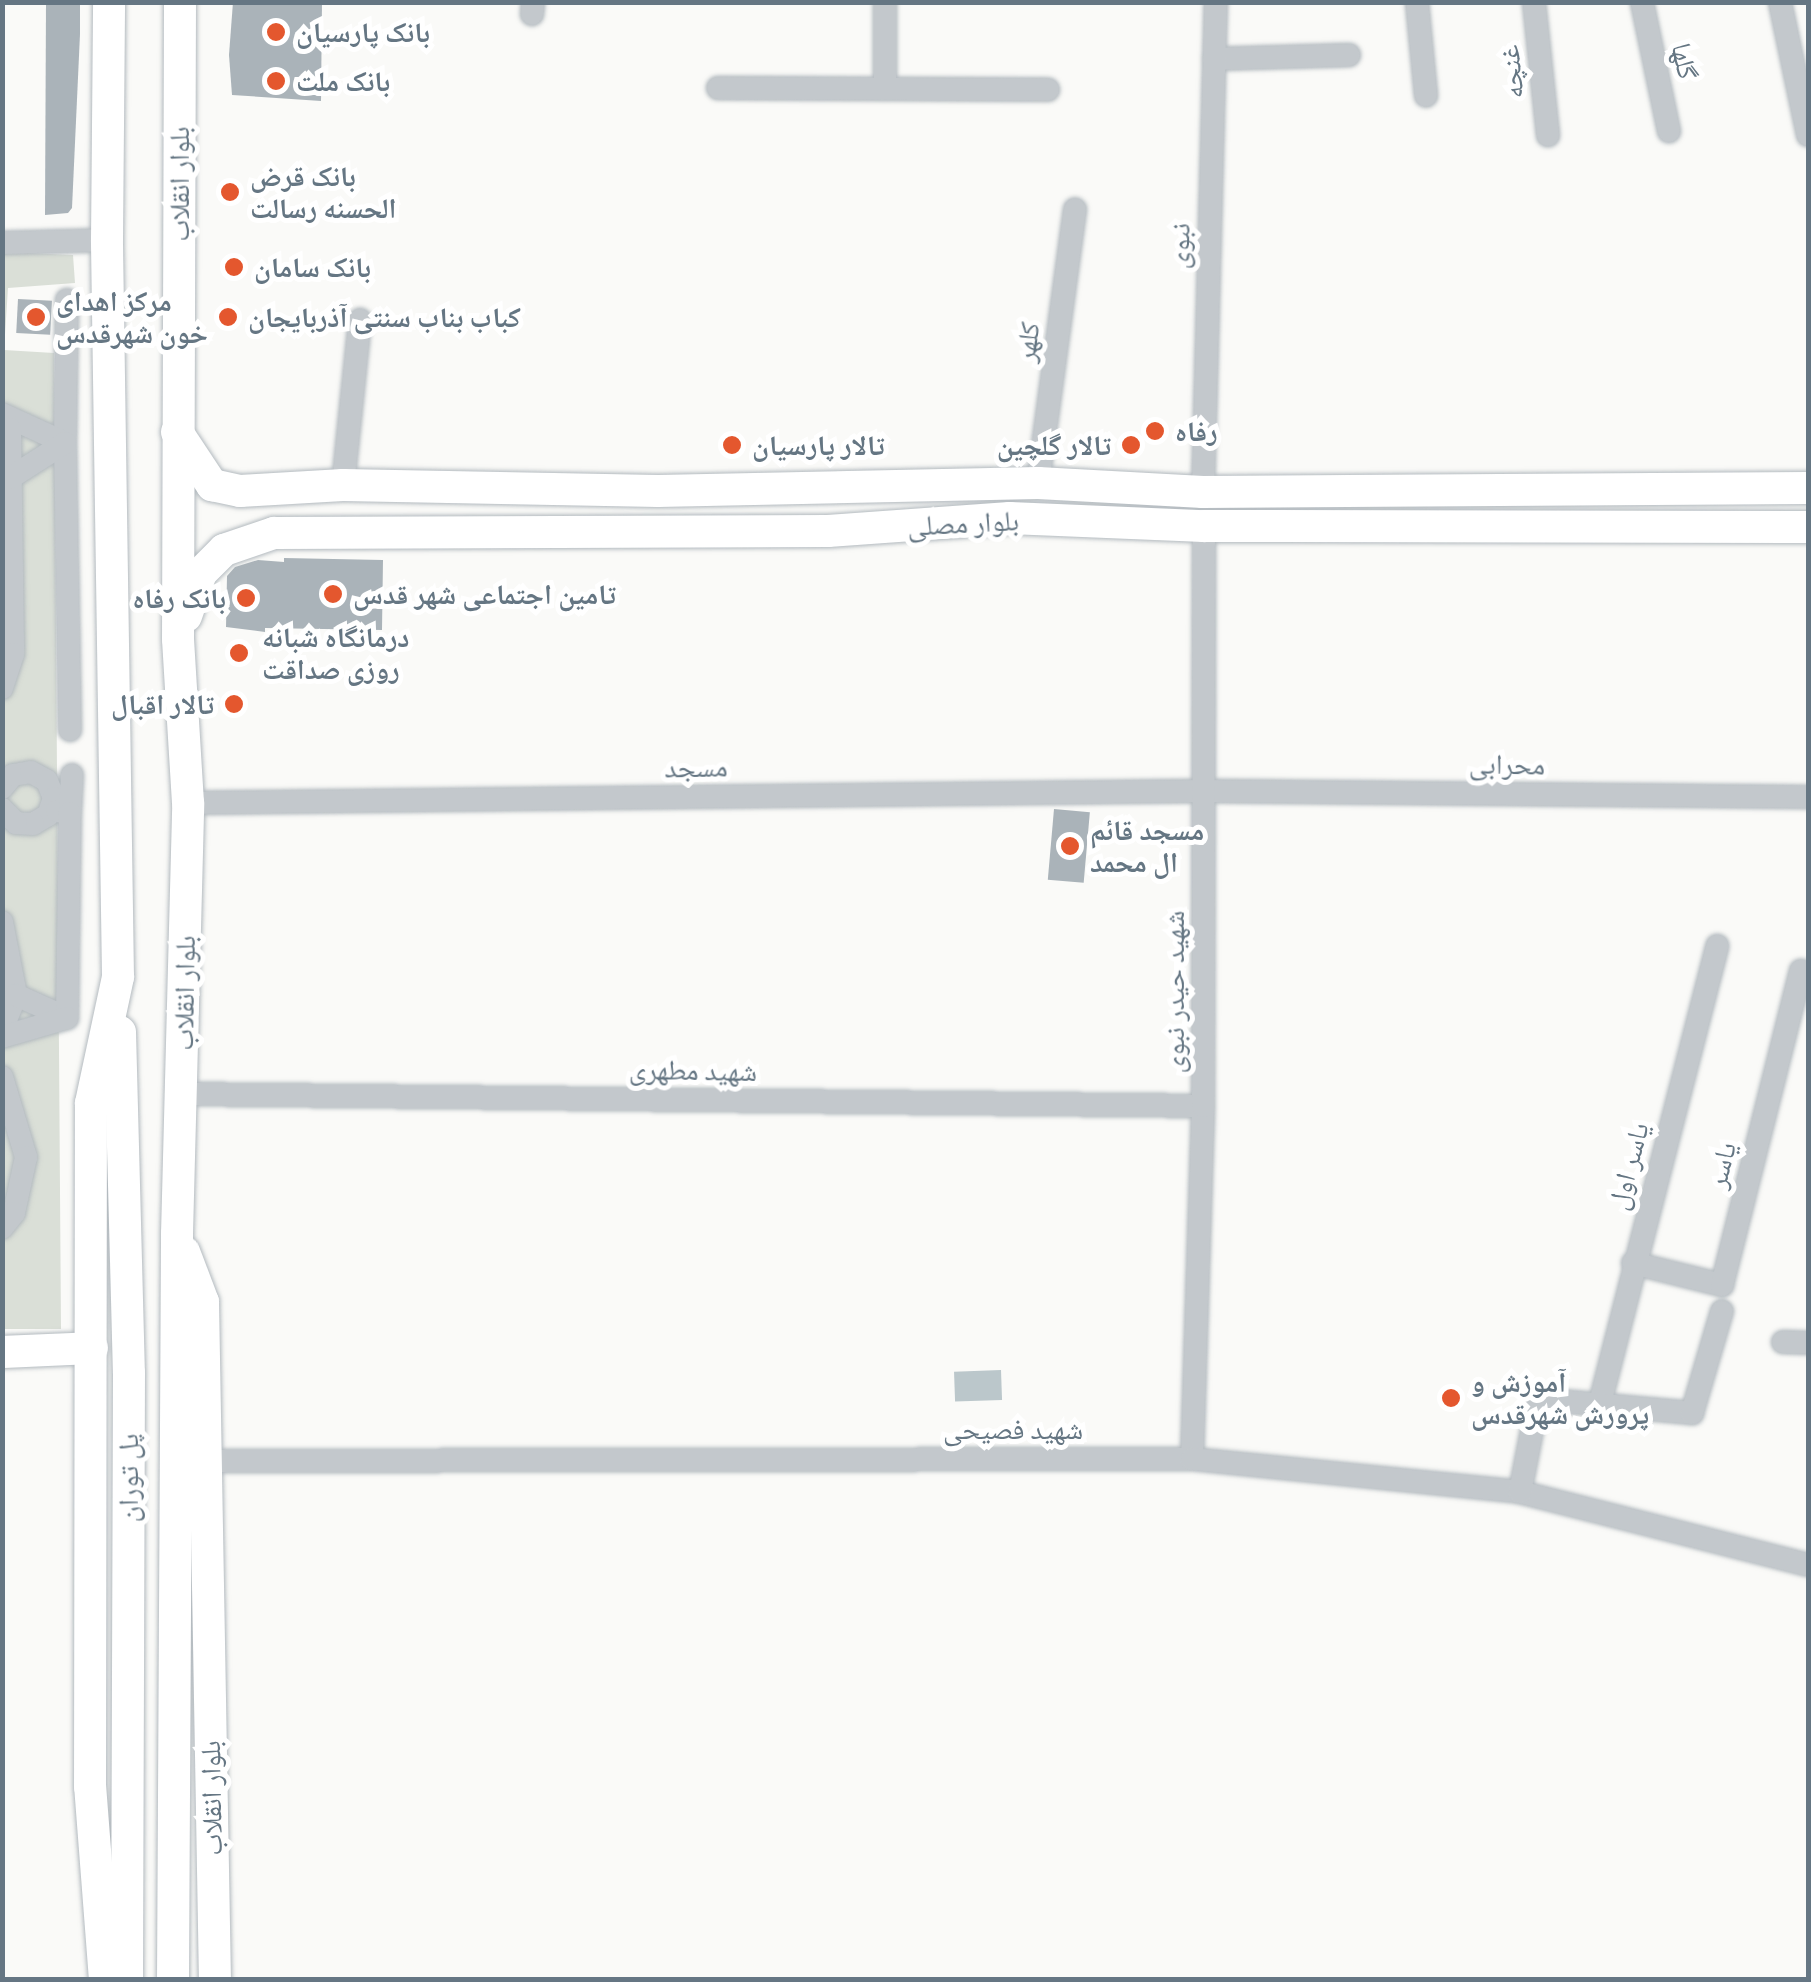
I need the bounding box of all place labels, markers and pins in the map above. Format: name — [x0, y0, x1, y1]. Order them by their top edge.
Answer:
place label: بانک پارسیان — [296, 15, 430, 49]
marker: بانک پارسیان — [265, 21, 287, 43]
place label: بانک ملت — [296, 64, 390, 98]
marker: بانک ملت — [265, 70, 287, 92]
place label: بانک قرض الحسنه رسالت — [250, 159, 396, 225]
marker: بانک قرض الحسنه رسالت — [219, 181, 241, 203]
place label: بانک سامان — [254, 250, 371, 284]
marker: بانک سامان — [223, 256, 245, 278]
place label: مرکز اهدای خون شهرقدس — [56, 284, 208, 350]
place label: کباب بناب سنتی آذربایجان — [248, 300, 521, 334]
marker: مرکز اهدای خون شهرقدس — [25, 306, 47, 328]
marker: کباب بناب سنتی آذربایجان — [217, 306, 239, 328]
place label: رفاه — [1175, 414, 1217, 448]
marker: رفاه — [1144, 420, 1166, 442]
place label: تالار پارسیان — [752, 428, 885, 462]
place label: تالار گلچین — [997, 428, 1111, 462]
marker: تالار پارسیان — [721, 434, 743, 456]
marker: تالار گلچین — [1120, 434, 1142, 456]
place label: تامین اجتماعی شهر قدس — [353, 577, 616, 611]
place label: بانک رفاه — [132, 581, 226, 615]
marker: تامین اجتماعی شهر قدس — [322, 583, 344, 605]
marker: بانک رفاه — [235, 587, 257, 609]
place label: درمانگاه شبانه روزی صداقت — [262, 620, 410, 686]
marker: درمانگاه شبانه روزی صداقت — [226, 640, 252, 666]
place label: تالار اقبال — [111, 687, 214, 721]
marker: تالار اقبال — [223, 693, 245, 715]
place label: مسجد قائم ال محمد — [1090, 813, 1204, 879]
marker: مسجد قائم ال محمد — [1059, 835, 1081, 857]
place label: آموزش و پرورش شهرقدس — [1471, 1365, 1649, 1431]
marker: آموزش و پرورش شهرقدس — [1440, 1387, 1462, 1409]

